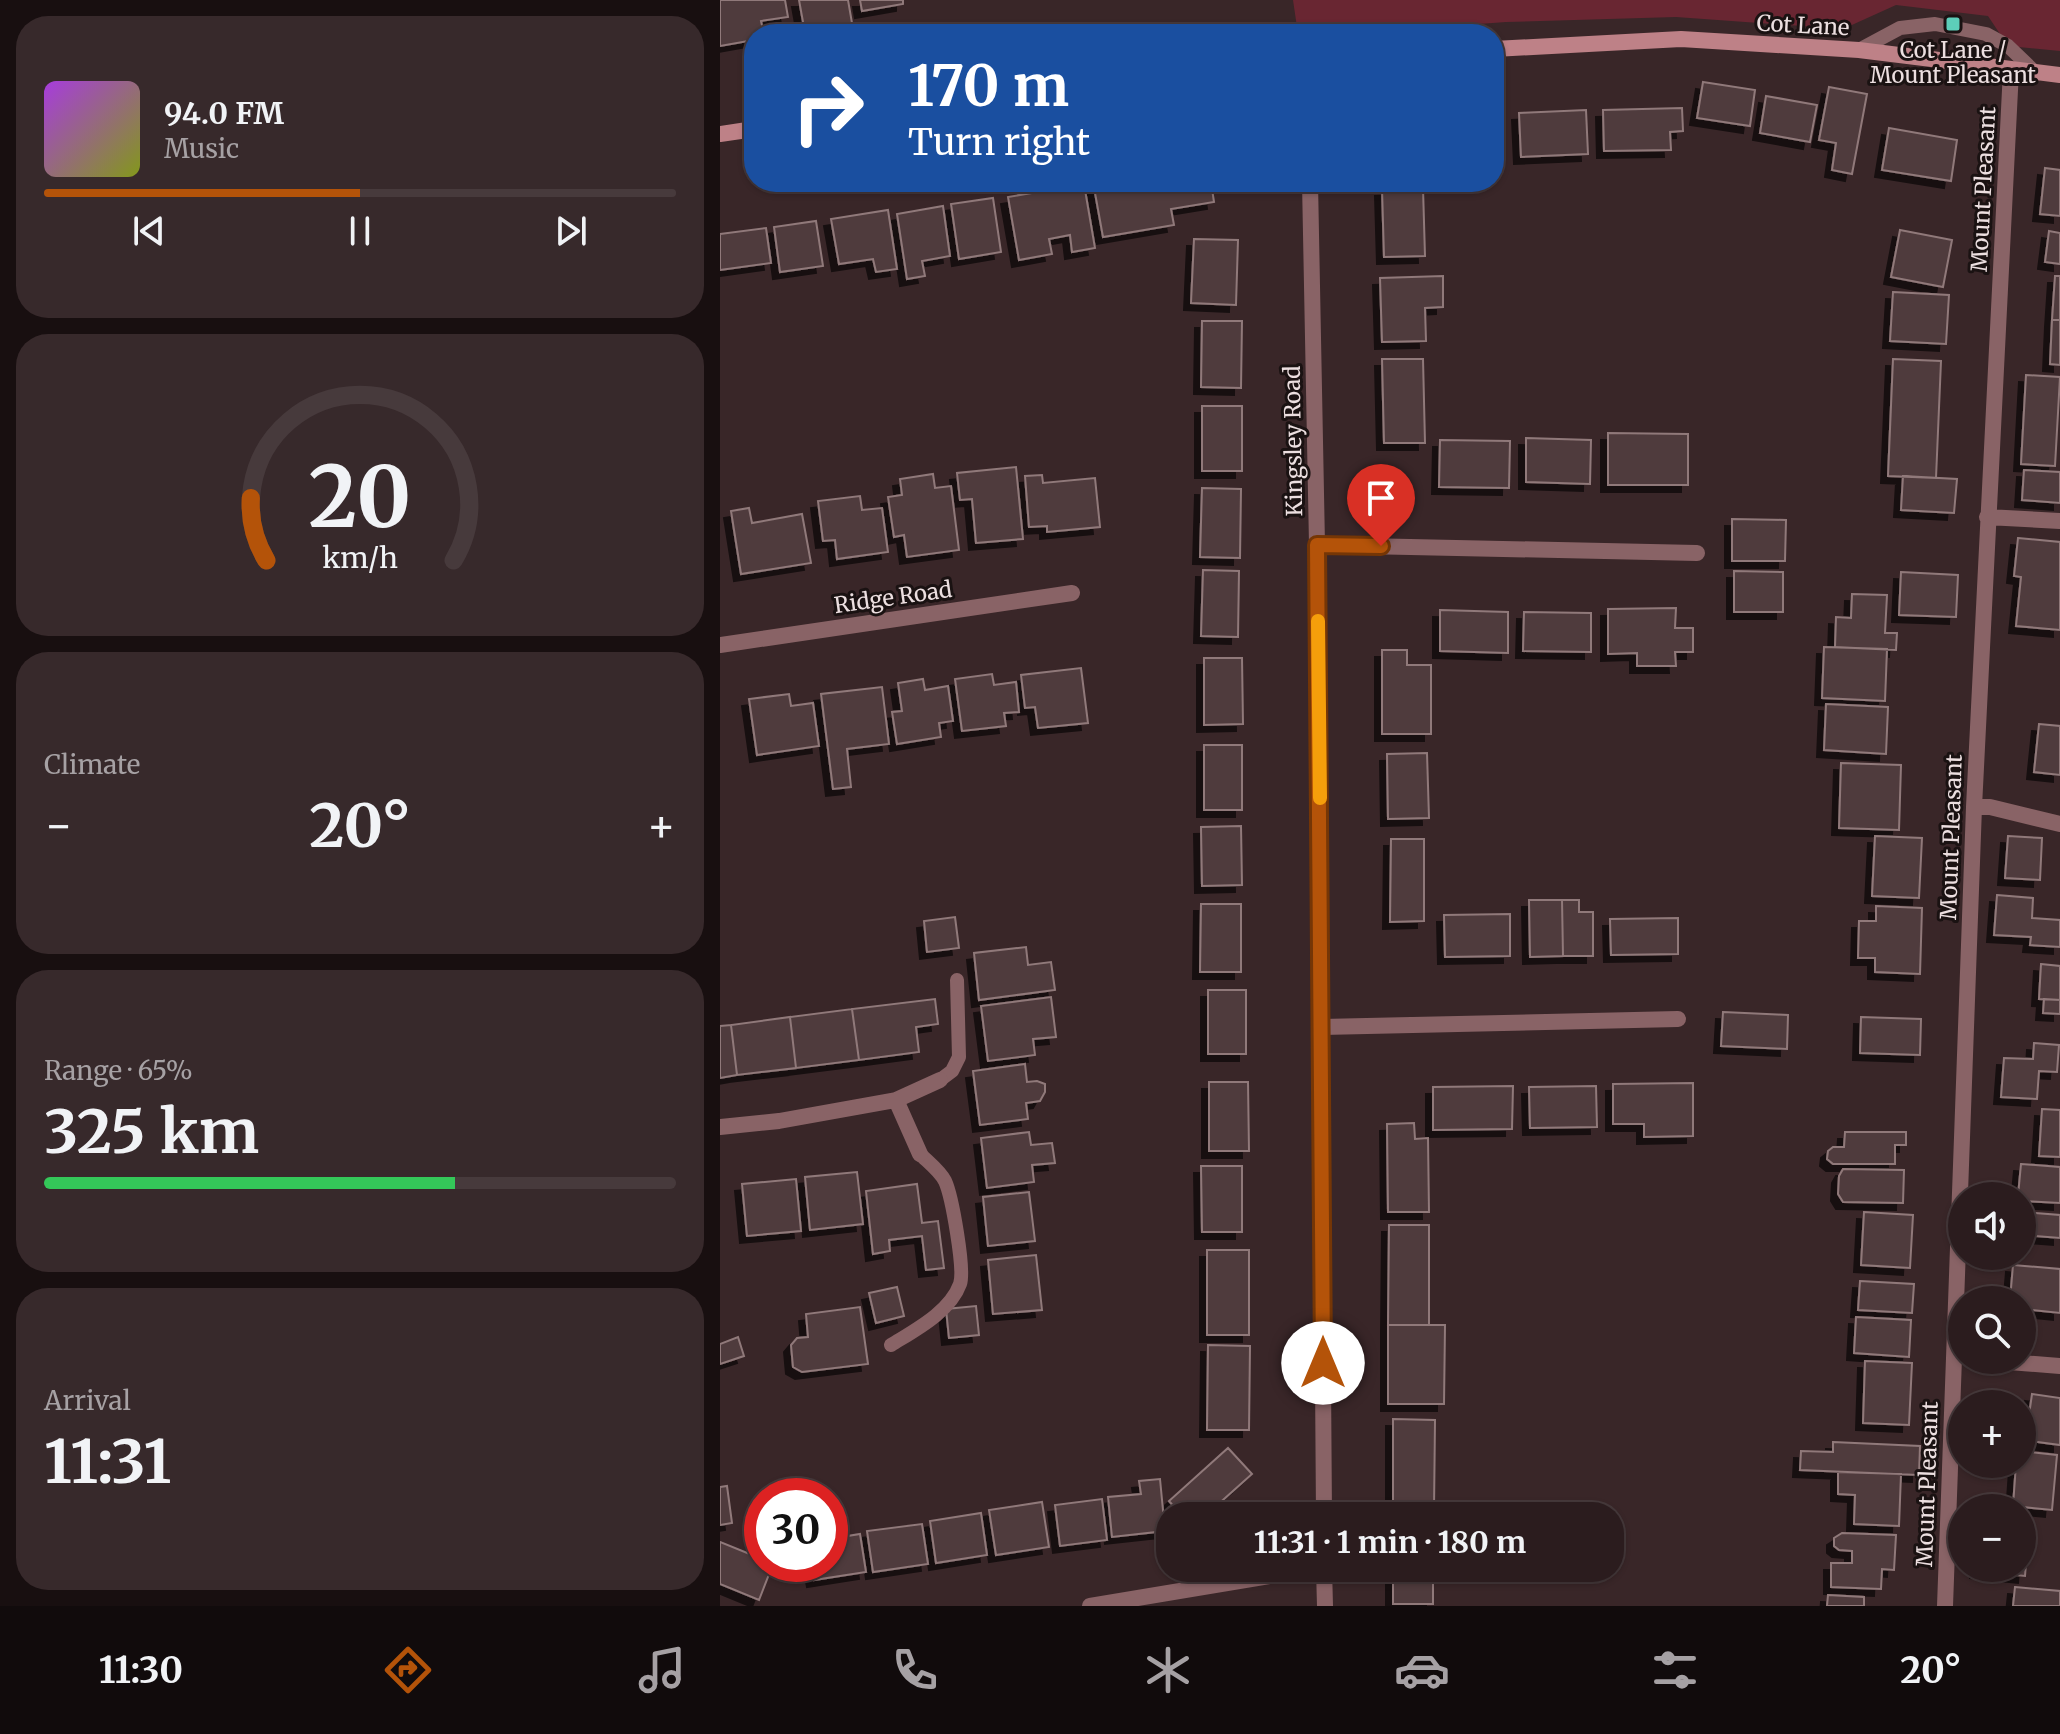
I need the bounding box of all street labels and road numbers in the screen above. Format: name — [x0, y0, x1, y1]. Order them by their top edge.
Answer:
street label: Cot Lane — [1756, 9, 1850, 41]
street label: Mount Pleasant — [1965, 105, 2001, 273]
street label: Kingsley Road — [1278, 365, 1308, 517]
street label: Ridge Road — [832, 575, 954, 619]
street label: Mount Pleasant — [1934, 753, 1968, 920]
street label: Mount Pleasant — [1910, 1400, 1944, 1567]

